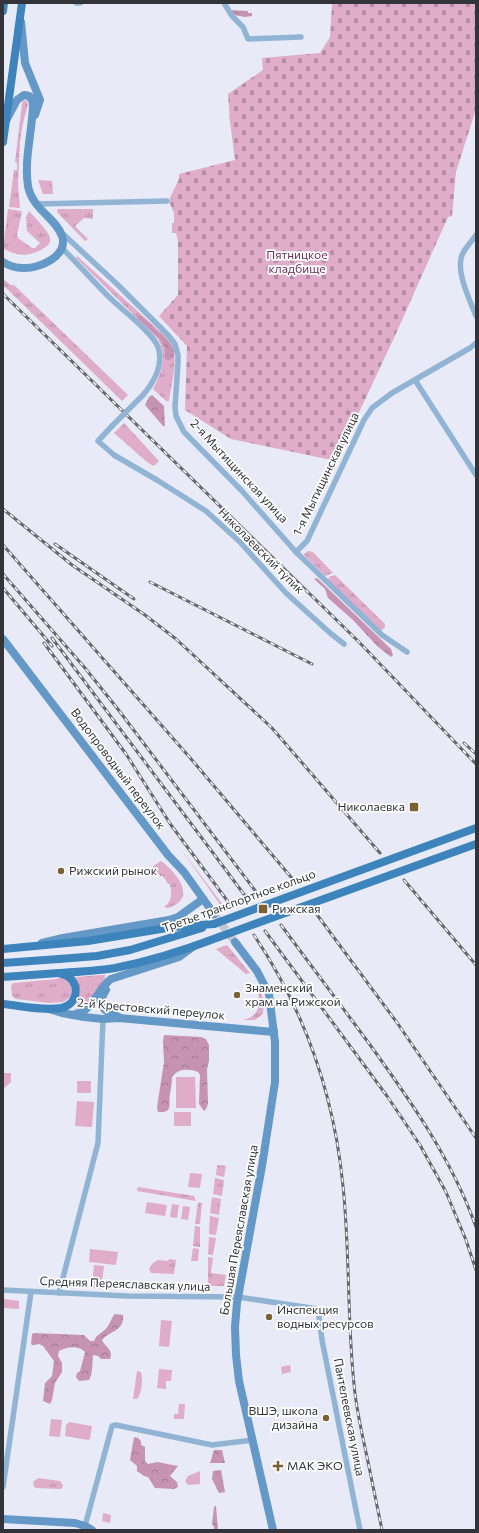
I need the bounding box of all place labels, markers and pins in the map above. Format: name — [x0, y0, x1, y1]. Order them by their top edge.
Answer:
place label: Николаевка — [337, 799, 405, 813]
marker: Николаевка — [408, 801, 420, 813]
place label: Рижский рынок — [69, 863, 158, 877]
marker: Рижский рынок — [56, 866, 66, 876]
place label: Рижская — [272, 901, 321, 915]
marker: Рижская — [257, 903, 269, 915]
place label: Знаменский храм на Рижской — [245, 980, 341, 1008]
marker: Знаменский храм на Рижской — [232, 990, 242, 1000]
place label: Инспекция водных ресурсов — [277, 1302, 374, 1330]
marker: Инспекция водных ресурсов — [264, 1312, 274, 1322]
place label: ВШЭ, школа дизайна — [248, 1403, 318, 1431]
marker: ВШЭ, школа дизайна — [321, 1413, 331, 1423]
place label: МАК ЭКО — [287, 1458, 343, 1472]
marker: МАК ЭКО — [272, 1460, 284, 1472]

